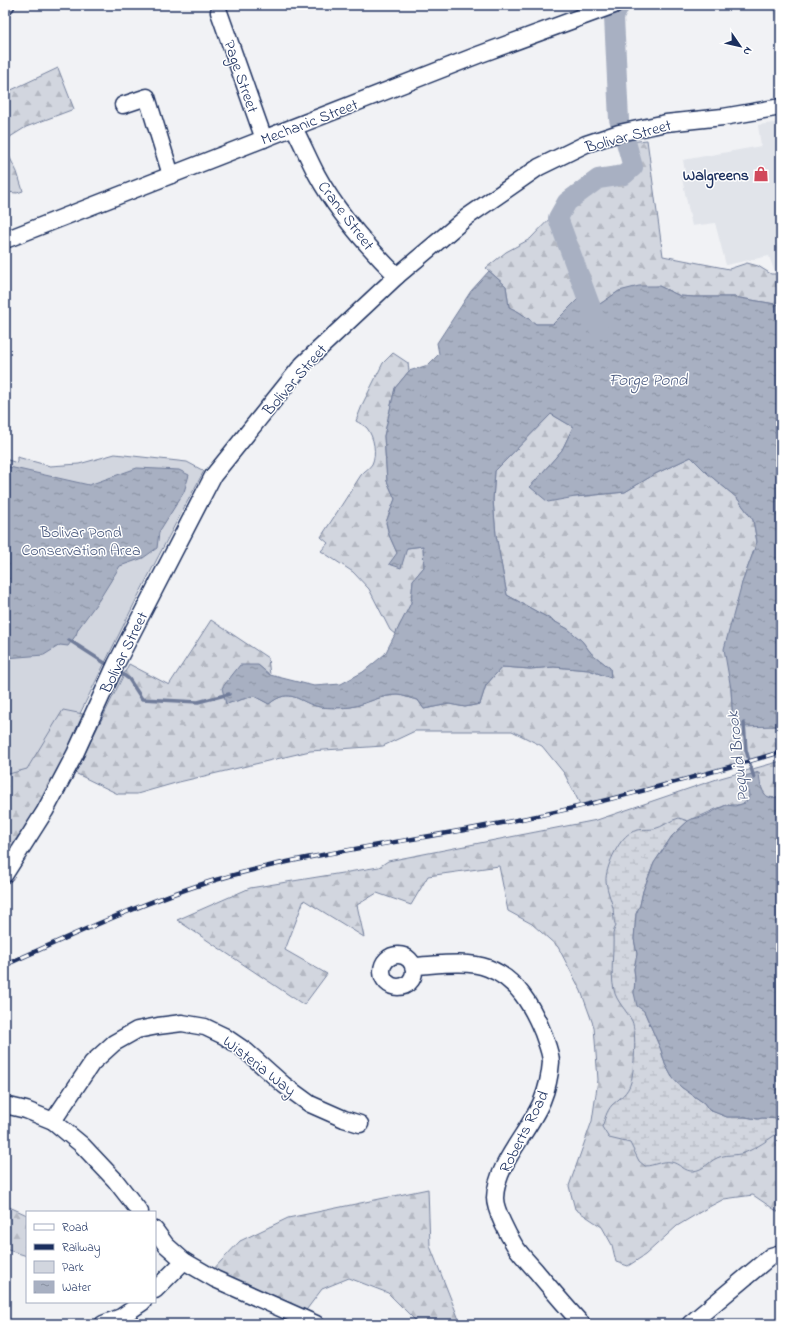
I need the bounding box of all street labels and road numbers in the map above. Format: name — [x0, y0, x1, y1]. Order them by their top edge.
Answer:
street label: Page Street — [216, 37, 264, 117]
street label: Mechanic Street — [258, 93, 362, 152]
street label: Bolivar Street — [582, 114, 675, 160]
street label: Crane Street — [311, 176, 380, 257]
street label: Bolivar Street — [257, 339, 334, 422]
street label: Bolivar Street — [94, 607, 155, 699]
street label: Wisteria Way — [217, 1030, 301, 1103]
street label: Roberts Road — [494, 1087, 556, 1177]

